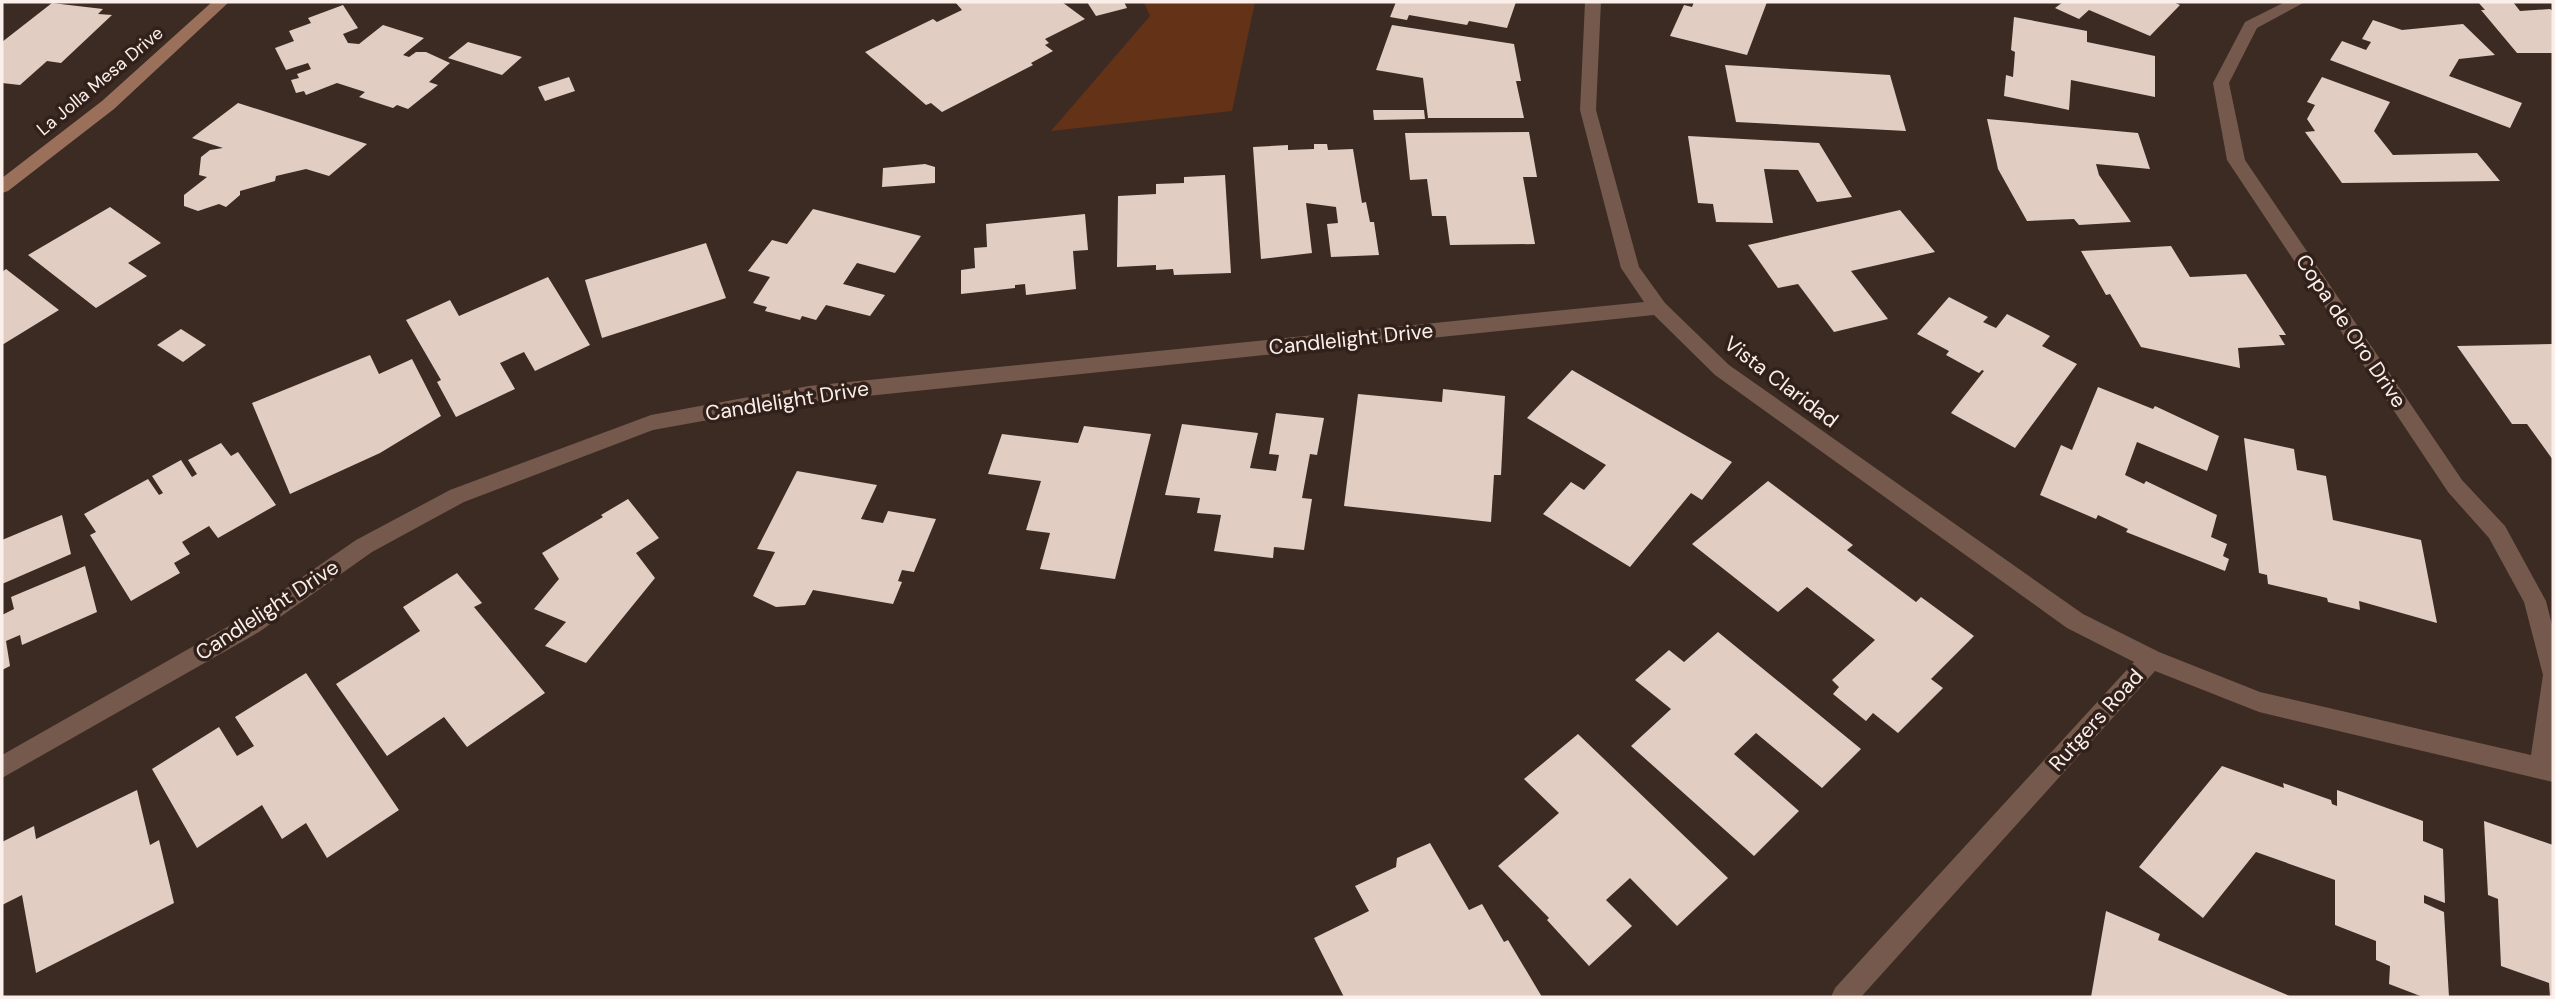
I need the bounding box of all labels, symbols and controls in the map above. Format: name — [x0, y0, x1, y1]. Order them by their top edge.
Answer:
street label: La Jolla Mesa Drive — [32, 21, 168, 141]
street label: Copa de Oro Drive — [2289, 249, 2413, 413]
street label: Candlelight Drive — [1267, 316, 1435, 362]
street label: Vista Claridad — [1718, 330, 1844, 434]
street label: Candlelight Drive — [703, 374, 871, 428]
street label: Candlelight Drive — [190, 553, 344, 667]
street label: Rutgers Road — [2043, 663, 2149, 777]

